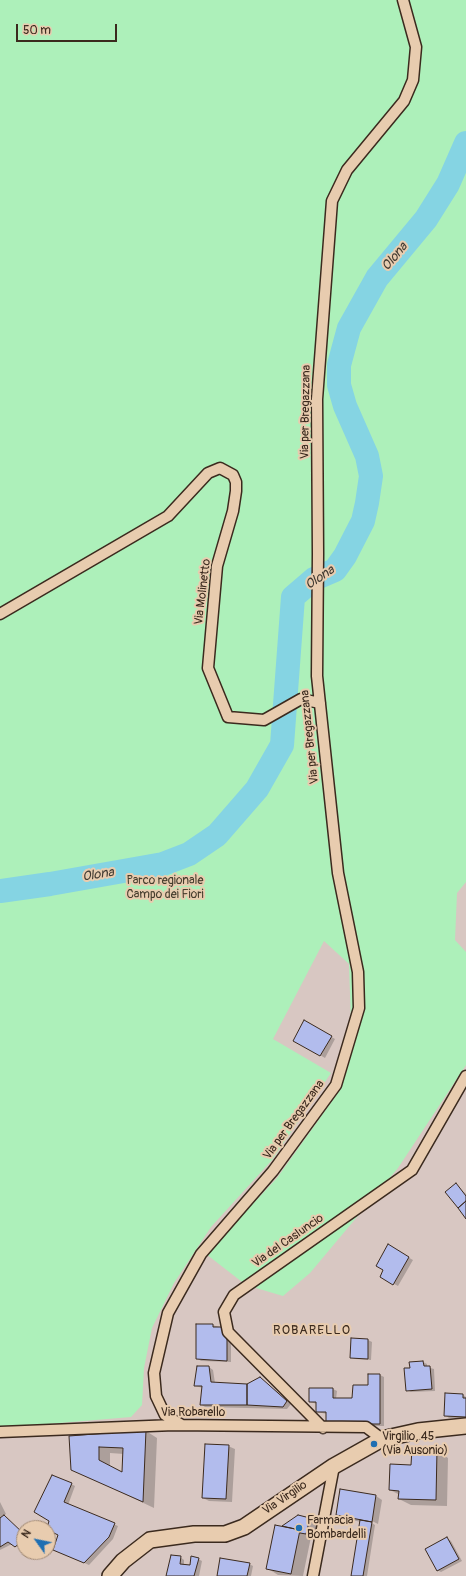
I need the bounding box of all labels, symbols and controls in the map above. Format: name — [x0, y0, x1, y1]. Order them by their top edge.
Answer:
scale bar — [18, 16, 119, 42]
text: 50 m — [23, 23, 51, 38]
water label: Olona — [379, 240, 411, 274]
street label: Via per Bregazzana — [298, 365, 314, 459]
street label: Via Molinetto — [192, 558, 214, 626]
water label: Olona — [303, 563, 337, 593]
street label: Via per Bregazzana — [298, 689, 322, 785]
water label: Olona — [81, 865, 115, 885]
park label: Parco regionale Campo dei Fiori — [126, 874, 204, 902]
street label: Via per Bregazzana — [260, 1078, 328, 1162]
street label: Via del Casluncio — [250, 1211, 326, 1271]
district label: ROBARELLO — [273, 1323, 351, 1339]
street label: Via Robarello — [161, 1406, 225, 1420]
place label: Virgilio, 45 (Via Ausonio) — [382, 1430, 448, 1458]
marker: Virgilio, 45 (Via Ausonio) — [369, 1439, 379, 1449]
street label: Via Virgilio — [260, 1478, 310, 1518]
place label: Farmacia Bombardelli — [307, 1514, 366, 1542]
north arrow — [16, 1520, 56, 1560]
marker: Farmacia Bombardelli — [294, 1523, 304, 1533]
text: N — [19, 1527, 34, 1540]

